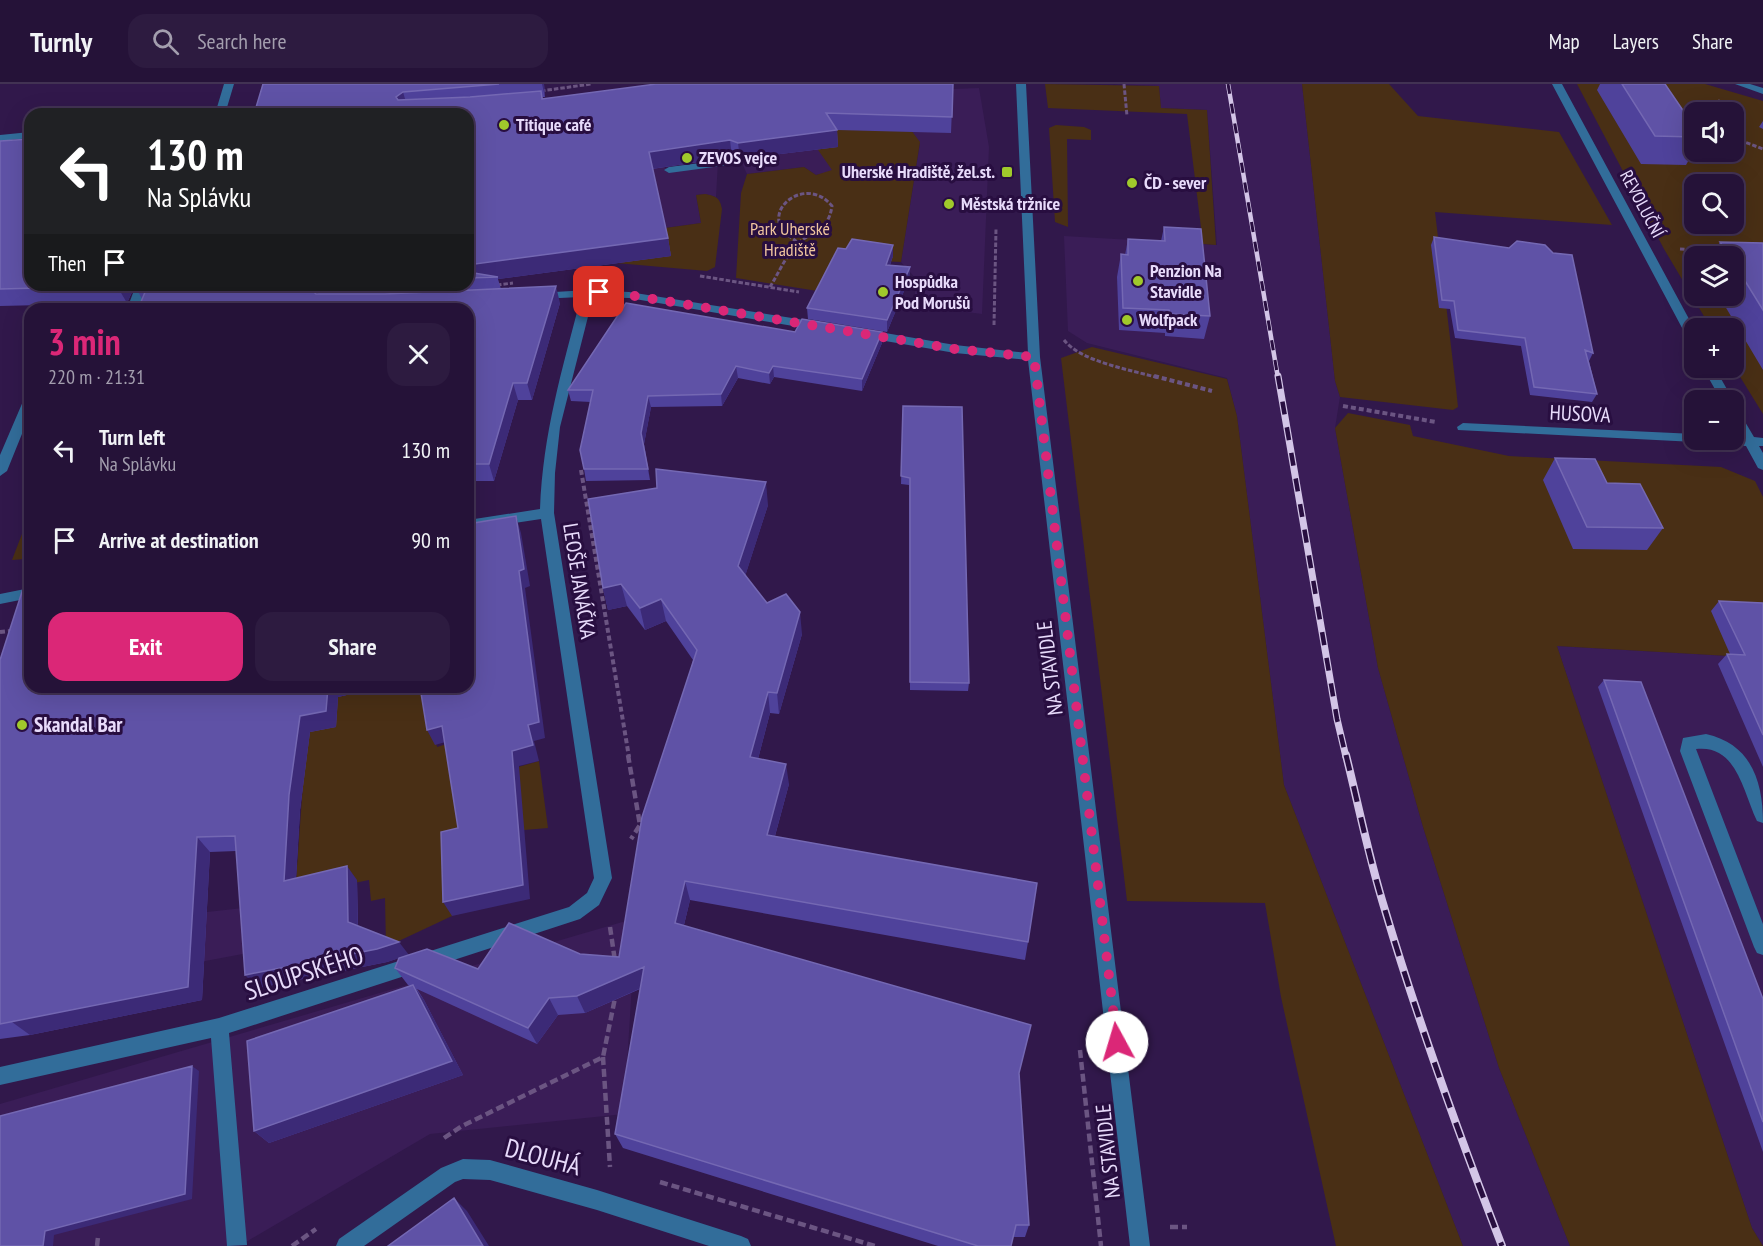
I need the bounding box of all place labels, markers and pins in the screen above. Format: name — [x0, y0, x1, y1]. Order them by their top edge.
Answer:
place label: Titique café — [516, 113, 592, 136]
marker: Titique café — [497, 118, 511, 132]
place label: ZEVOS vejce — [699, 146, 777, 169]
marker: ZEVOS vejce — [680, 151, 694, 165]
place label: Uherské Hradiště, žel.st. — [842, 160, 995, 183]
marker: Uherské Hradiště, žel.st. — [1000, 165, 1014, 179]
place label: ČD - sever — [1144, 171, 1207, 194]
marker: ČD - sever — [1125, 176, 1139, 190]
place label: Městská tržnice — [961, 192, 1061, 215]
marker: Městská tržnice — [942, 197, 956, 211]
place label: Penzion Na Stavidle — [1150, 259, 1222, 303]
pin — [573, 266, 624, 317]
place label: Hospůdka Pod Morušů — [895, 270, 970, 314]
marker: Penzion Na Stavidle — [1131, 274, 1145, 288]
marker: Hospůdka Pod Morušů — [876, 285, 890, 299]
place label: Wolfpack — [1138, 308, 1198, 331]
marker: Wolfpack — [1120, 313, 1134, 327]
place label: Skandal Bar — [34, 711, 123, 738]
marker: Skandal Bar — [15, 718, 29, 732]

